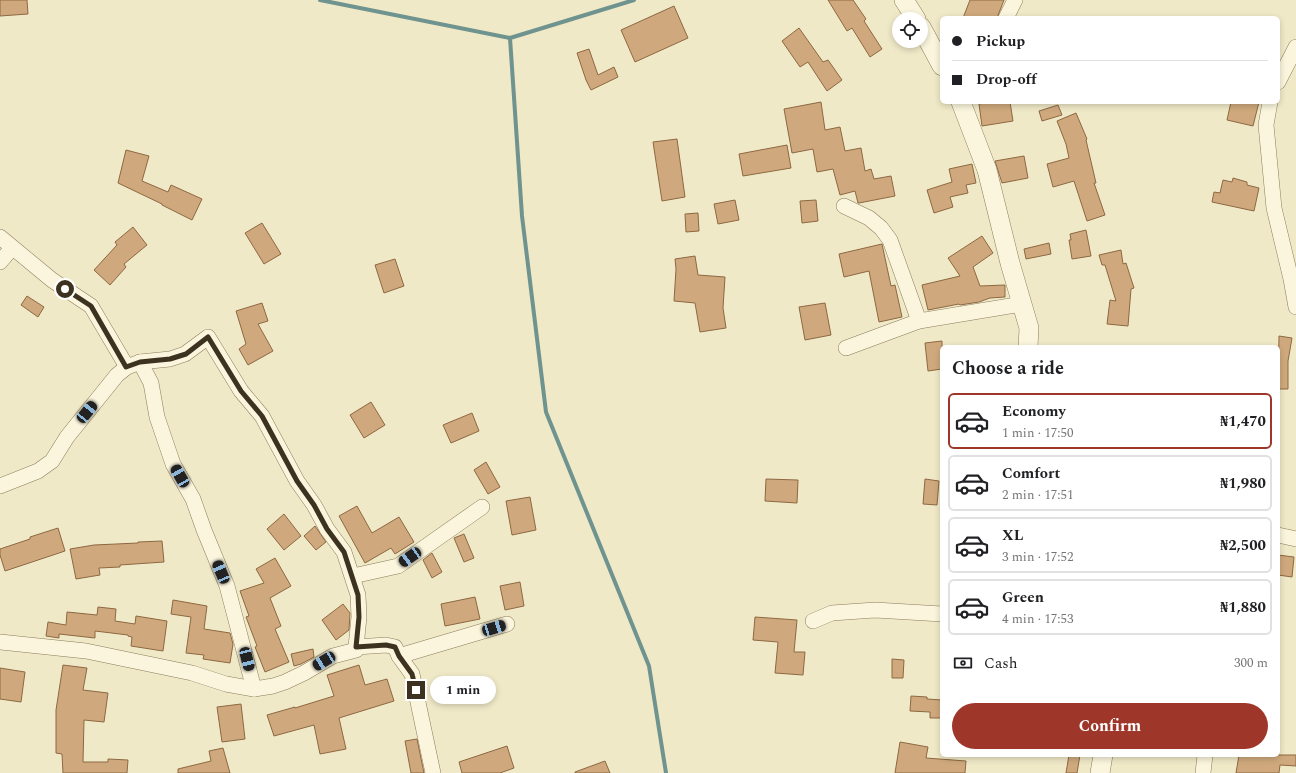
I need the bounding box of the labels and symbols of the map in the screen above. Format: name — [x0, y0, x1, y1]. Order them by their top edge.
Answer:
route start — [56, 280, 74, 298]
car — [75, 399, 99, 425]
car — [169, 463, 191, 489]
car — [397, 545, 423, 569]
car — [211, 559, 231, 585]
car — [481, 619, 507, 637]
car — [238, 646, 256, 672]
car — [311, 650, 337, 672]
callout: 1 min — [430, 676, 496, 704]
route end — [407, 681, 425, 699]

